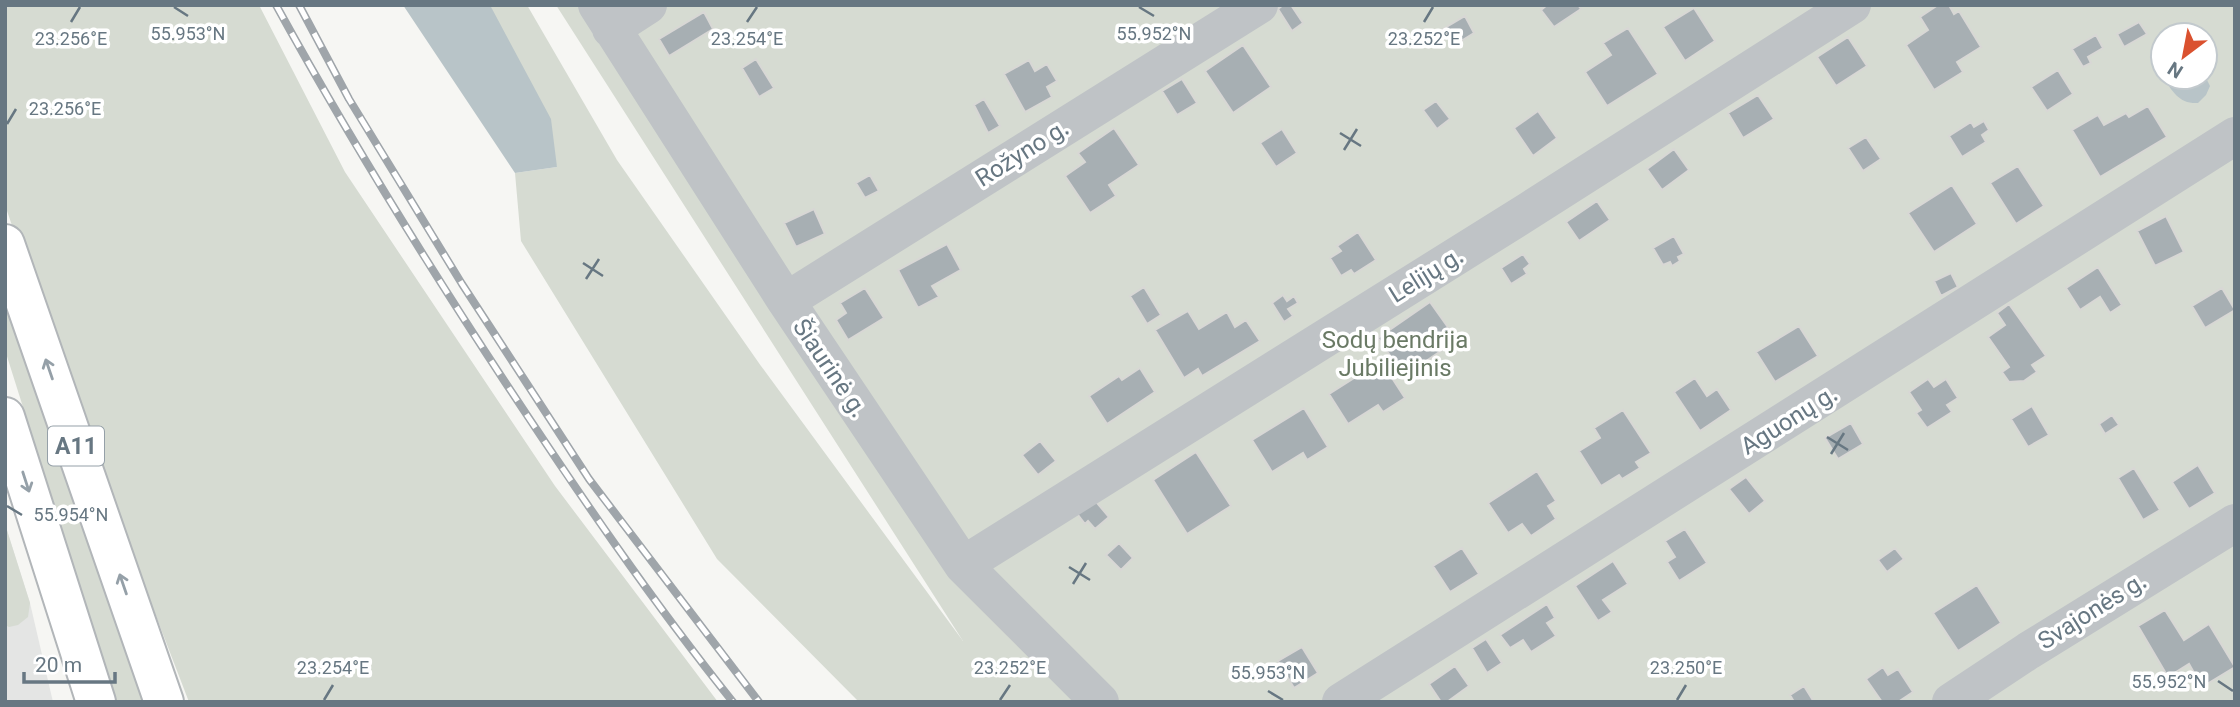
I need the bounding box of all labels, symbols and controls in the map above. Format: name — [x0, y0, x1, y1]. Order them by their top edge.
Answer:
north arrow — [2149, 21, 2219, 91]
text: 55.953°N — [151, 23, 225, 44]
text: 55.952°N — [1117, 23, 1191, 44]
text: 23.256°E — [35, 28, 107, 49]
text: 23.254°E — [711, 28, 783, 49]
text: 23.252°E — [1388, 28, 1460, 49]
text: N — [2163, 57, 2187, 83]
text: 23.256°E — [29, 98, 101, 119]
street label: Rožyno g. — [970, 114, 1074, 192]
street label: Lelijų g. — [1384, 241, 1468, 309]
street label: Šiaurinė g. — [787, 314, 873, 422]
park label: Sodų bendrija Jubiliejinis — [1322, 326, 1468, 382]
one-way arrow — [42, 358, 54, 380]
street label: Aguonų g. — [1736, 379, 1842, 461]
road number: A11 — [48, 426, 104, 466]
one-way arrow — [21, 471, 33, 493]
text: 55.954°N — [34, 504, 108, 525]
street label: Svajonės g. — [2033, 567, 2151, 655]
one-way arrow — [116, 573, 128, 595]
scale bar — [24, 640, 116, 684]
text: 20 m — [35, 653, 82, 677]
text: 23.254°E — [297, 657, 369, 678]
text: 23.252°E — [974, 657, 1046, 678]
text: 23.250°E — [1650, 657, 1722, 678]
text: 55.953°N — [1231, 662, 1305, 683]
text: 55.952°N — [2132, 671, 2206, 692]

